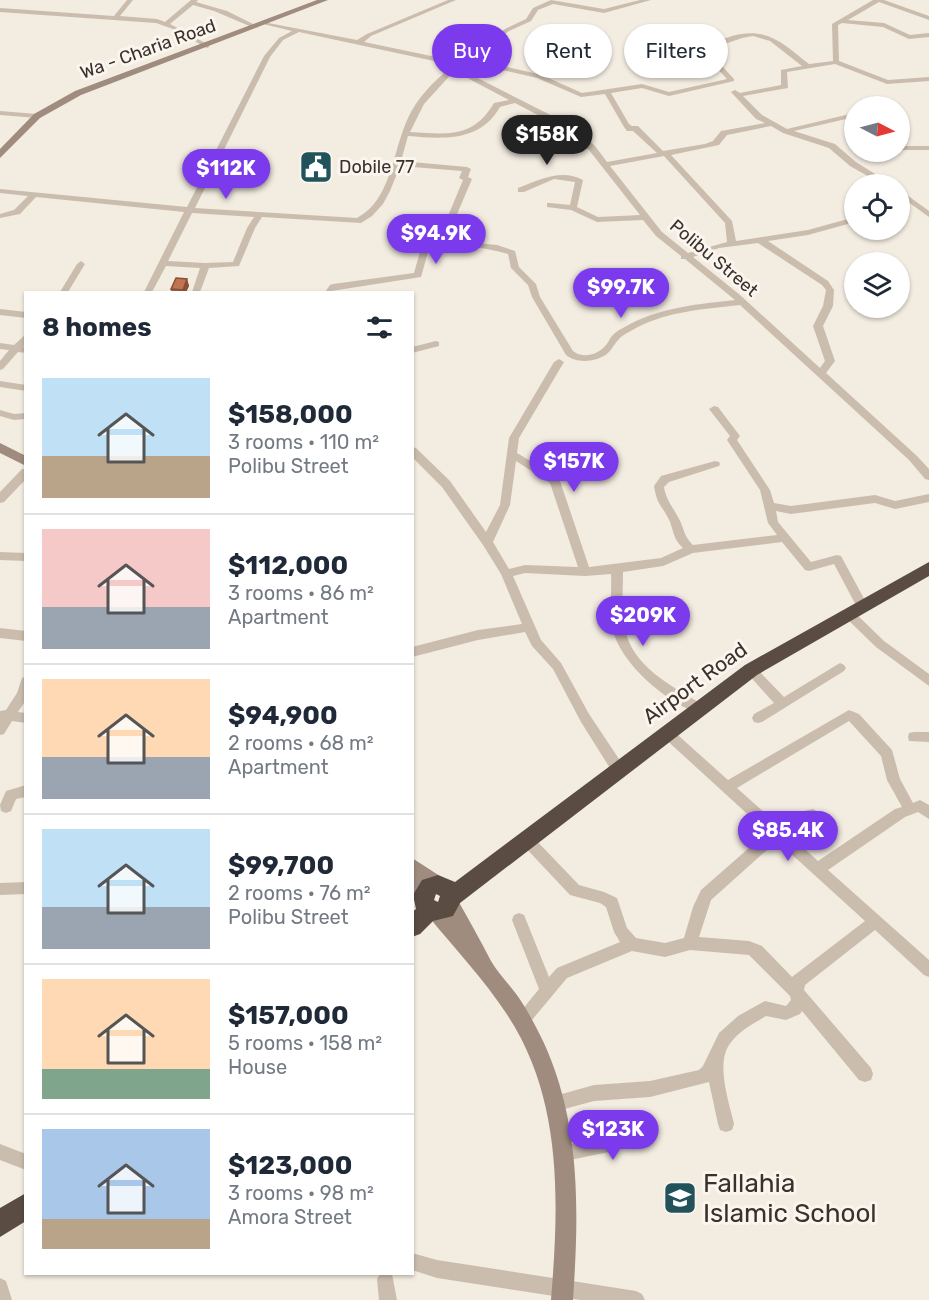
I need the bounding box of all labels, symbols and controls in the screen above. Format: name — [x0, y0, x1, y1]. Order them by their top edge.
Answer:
street label: Wa - Charia Road — [77, 14, 219, 84]
chip: Buy — [432, 24, 512, 78]
chip: Rent — [524, 24, 612, 78]
chip: Filters — [624, 24, 728, 78]
north arrow — [844, 96, 910, 162]
map controls — [844, 96, 910, 318]
pin: $158K — [505, 115, 589, 166]
text: $158K — [515, 122, 579, 146]
pin: $112K — [184, 149, 268, 200]
public building icon: Dobile 77 — [298, 149, 334, 185]
text: $112K — [196, 156, 256, 180]
place label: Dobile 77 — [339, 156, 414, 178]
button: locate — [844, 174, 910, 240]
pin: $94.9K — [387, 214, 485, 265]
street label: Polibu Street — [665, 215, 763, 301]
text: $94.9K — [401, 221, 471, 245]
button: layers — [844, 252, 910, 318]
pin: $99.7K — [572, 268, 670, 319]
text: $99.7K — [587, 275, 655, 299]
icon: filters — [363, 311, 396, 344]
text: 8 homes — [42, 312, 152, 343]
text: $158,000 — [228, 399, 353, 430]
icon: home — [90, 402, 162, 474]
text: 3 rooms · 110 m² — [228, 430, 379, 454]
pin: $157K — [532, 442, 616, 493]
text: $157K — [544, 449, 604, 473]
text: Polibu Street — [228, 454, 349, 478]
text: $112,000 — [228, 550, 348, 581]
icon: home — [90, 553, 162, 625]
text: 3 rooms · 86 m² — [228, 581, 374, 605]
pin: $209K — [601, 596, 685, 647]
text: $209K — [610, 603, 676, 627]
text: Apartment — [228, 605, 329, 629]
street label: Airport Road — [638, 636, 752, 729]
text: $94,900 — [228, 700, 338, 731]
icon: home — [90, 703, 162, 775]
text: 2 rooms · 68 m² — [228, 731, 374, 755]
text: Apartment — [228, 755, 329, 779]
pin: $85.4K — [739, 811, 837, 862]
text: $85.4K — [752, 818, 824, 842]
text: $99,700 — [228, 850, 334, 881]
icon: home — [90, 853, 162, 925]
text: 2 rooms · 76 m² — [228, 881, 371, 905]
text: Polibu Street — [228, 905, 349, 929]
text: $157,000 — [228, 1000, 349, 1031]
icon: home — [90, 1003, 162, 1075]
text: 5 rooms · 158 m² — [228, 1031, 382, 1055]
text: House — [228, 1055, 287, 1079]
pin: $123K — [571, 1110, 655, 1161]
text: $123K — [582, 1117, 644, 1141]
text: $123,000 — [228, 1150, 352, 1181]
icon: home — [90, 1153, 162, 1225]
place label: Fallahia Islamic School — [703, 1168, 877, 1229]
school or university icon: Fallahia Islamic School — [662, 1180, 698, 1216]
text: 3 rooms · 98 m² — [228, 1181, 374, 1205]
text: Amora Street — [228, 1205, 352, 1229]

